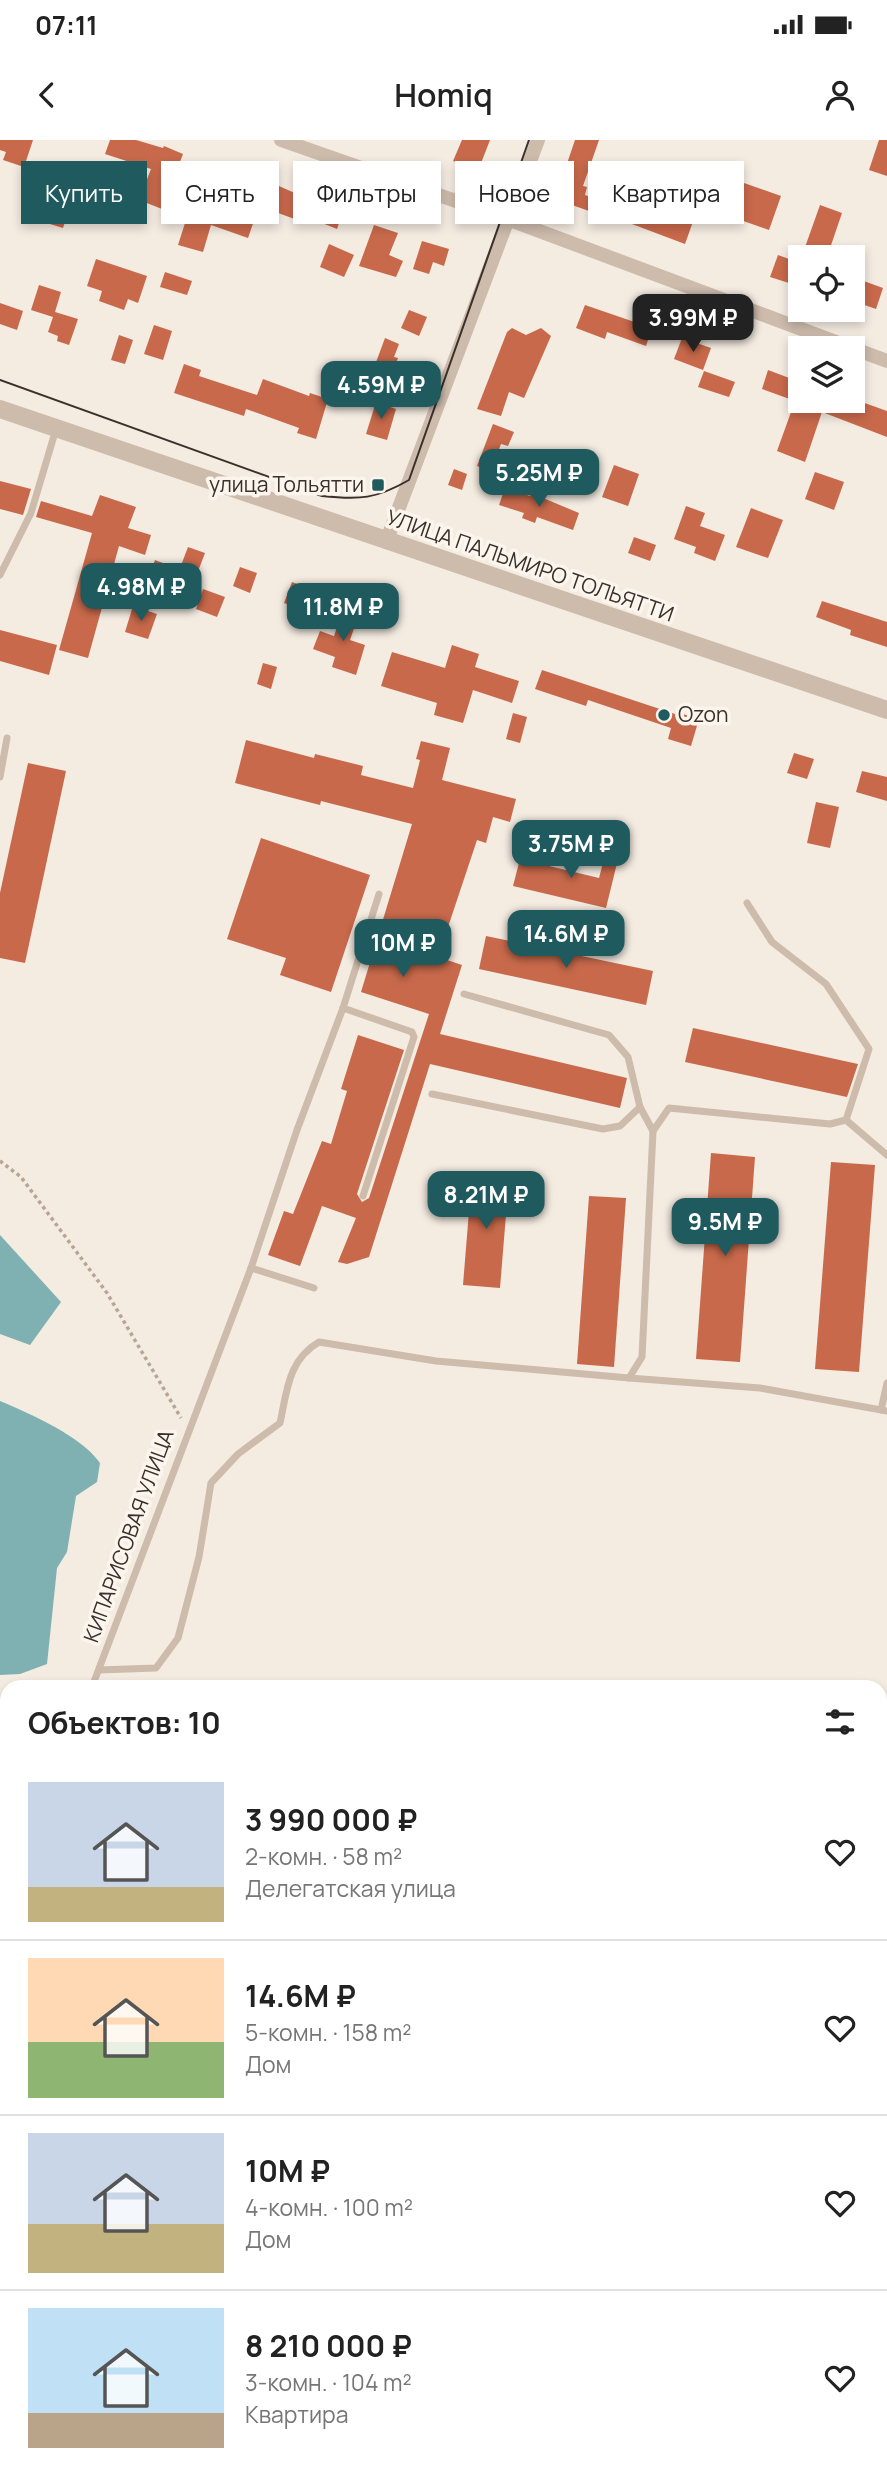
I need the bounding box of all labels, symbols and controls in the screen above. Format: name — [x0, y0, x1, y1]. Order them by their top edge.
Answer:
text: 07:11 — [35, 7, 98, 43]
text: Homiq — [394, 73, 493, 117]
icon: back — [28, 76, 66, 114]
icon: person — [821, 76, 859, 114]
chip: Купить — [21, 161, 147, 224]
chip: Снять — [161, 161, 279, 224]
chip: Фильтры — [293, 161, 441, 224]
chip: Новое — [455, 161, 574, 224]
chip: Квартира — [588, 161, 744, 224]
map controls — [788, 245, 865, 413]
button: locate — [788, 245, 865, 322]
pin: 3.99M ₽ — [628, 294, 758, 354]
text: 3.99M ₽ — [649, 301, 737, 333]
button: layers — [788, 336, 865, 413]
pin: 4.59M ₽ — [316, 362, 446, 421]
text: 4.59M ₽ — [337, 368, 425, 400]
pin: 5.25M ₽ — [474, 450, 604, 509]
text: 5.25M ₽ — [495, 456, 583, 488]
place label: улица Тольятти — [209, 470, 364, 498]
marker: улица Тольятти — [370, 477, 386, 493]
street label: УЛИЦА ПАЛЬМИРО ТОЛЬЯТТИ — [383, 503, 678, 628]
pin: 4.98M ₽ — [76, 564, 206, 623]
text: 4.98M ₽ — [97, 570, 185, 602]
pin: 11.8M ₽ — [278, 584, 408, 643]
text: 11.8M ₽ — [303, 590, 383, 622]
place label: Ozon — [678, 700, 728, 728]
marker: Ozon — [656, 707, 672, 723]
pin: 3.75M ₽ — [506, 820, 636, 880]
text: 3.75M ₽ — [528, 827, 614, 859]
pin: 14.6M ₽ — [501, 910, 631, 970]
text: 14.6M ₽ — [524, 917, 608, 949]
pin: 10M ₽ — [354, 920, 452, 979]
text: 10M ₽ — [370, 926, 436, 958]
pin: 8.21M ₽ — [421, 1172, 551, 1231]
text: 8.21M ₽ — [444, 1178, 528, 1210]
pin: 9.5M ₽ — [668, 1198, 782, 1258]
text: 9.5M ₽ — [688, 1205, 762, 1237]
street label: КИПАРИСОВАЯ УЛИЦА — [76, 1425, 180, 1646]
text: Объектов: 10 — [28, 1702, 221, 1743]
icon: filters — [821, 1703, 859, 1741]
text: 3 990 000 ₽ — [245, 1799, 417, 1840]
icon: home — [84, 1810, 168, 1894]
icon: heart — [821, 1833, 859, 1871]
text: 2-комн. · 58 m² — [245, 1840, 402, 1872]
text: Делегатская улица — [245, 1872, 456, 1904]
text: 14.6M ₽ — [245, 1975, 356, 2016]
icon: home — [84, 1986, 168, 2070]
icon: heart — [821, 2009, 859, 2047]
text: 5-комн. · 158 m² — [245, 2016, 411, 2048]
text: Дом — [245, 2048, 291, 2080]
text: 10M ₽ — [245, 2150, 330, 2191]
icon: home — [84, 2161, 168, 2245]
icon: heart — [821, 2184, 859, 2222]
text: 4-комн. · 100 m² — [245, 2191, 413, 2223]
text: Дом — [245, 2223, 291, 2255]
text: 8 210 000 ₽ — [245, 2325, 412, 2366]
icon: home — [84, 2336, 168, 2420]
icon: heart — [821, 2359, 859, 2397]
text: 3-комн. · 104 m² — [245, 2366, 412, 2398]
text: Квартира — [245, 2398, 349, 2430]

